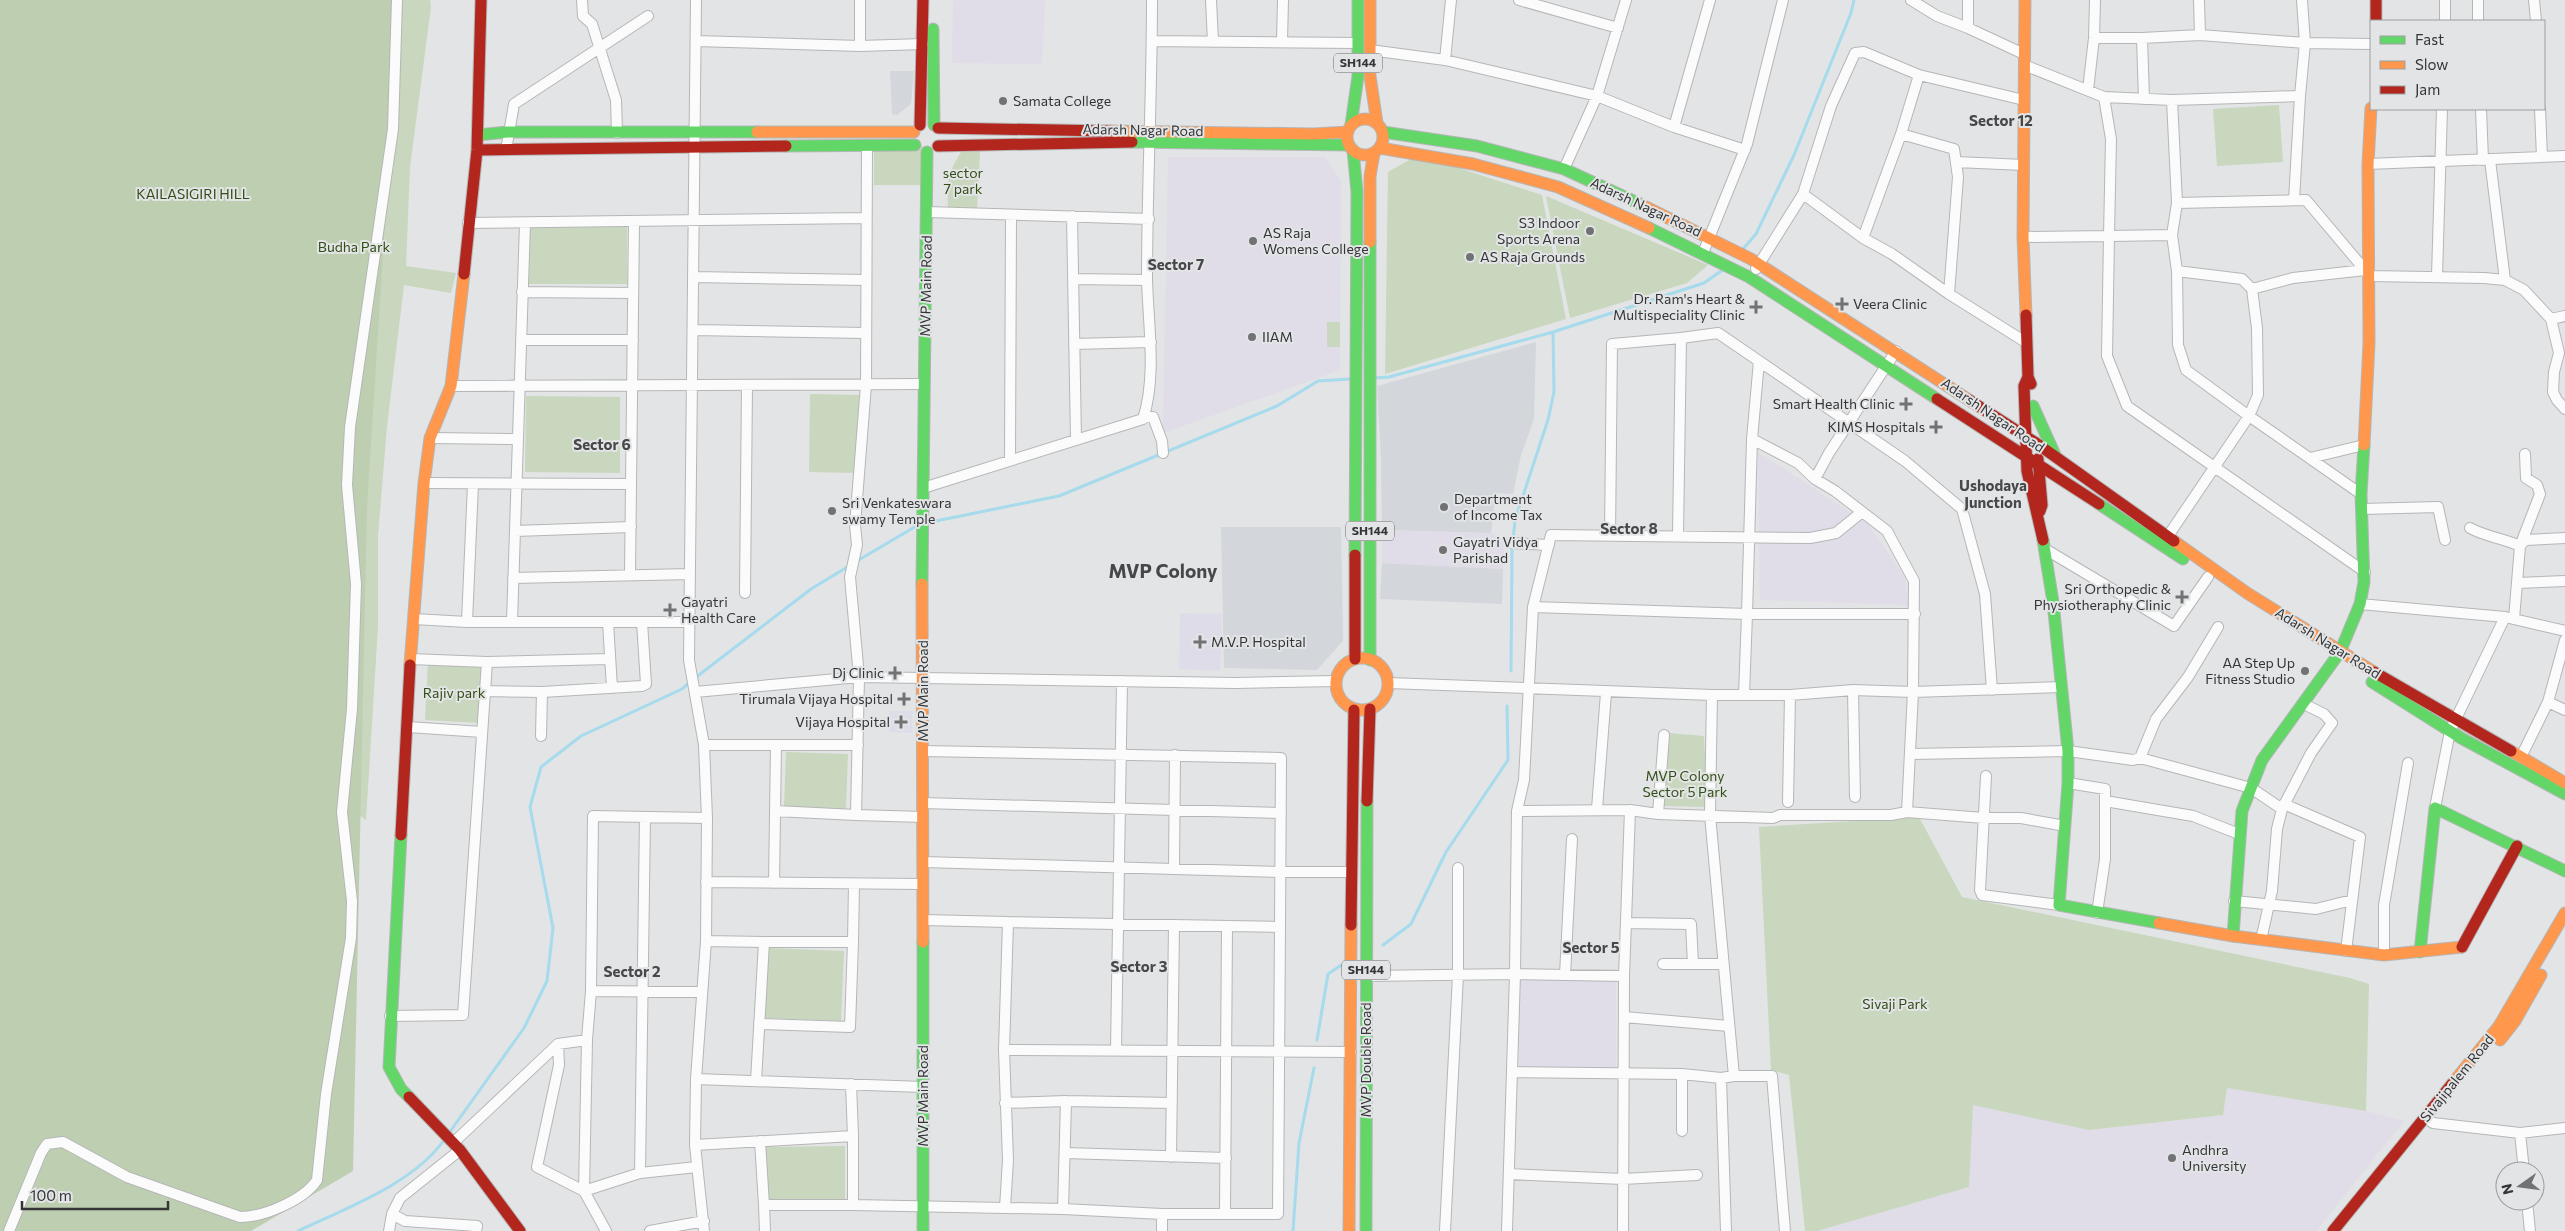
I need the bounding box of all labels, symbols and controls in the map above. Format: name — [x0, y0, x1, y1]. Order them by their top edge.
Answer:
legend — [2370, 20, 2545, 110]
text: Fast — [2415, 30, 2444, 48]
road number: SH144 — [1334, 54, 1382, 72]
text: Slow — [2415, 55, 2448, 73]
text: Jam — [2415, 80, 2440, 98]
place label: Samata College — [1013, 92, 1111, 109]
marker: Samata College — [997, 95, 1009, 107]
district label: Sector 12 — [1969, 111, 2033, 129]
street label: Adarsh Nagar Road — [1082, 120, 1204, 139]
park label: sector 7 park — [943, 164, 984, 197]
street label: Adarsh Nagar Road — [1588, 173, 1705, 240]
park label: KAILASIGIRI HILL — [136, 185, 250, 202]
place label: S3 Indoor Sports Arena — [1497, 214, 1580, 247]
place label: AS Raja Womens College — [1263, 224, 1369, 257]
marker: S3 Indoor Sports Arena — [1584, 225, 1596, 237]
street label: MVP Main Road — [916, 235, 935, 337]
marker: AS Raja Womens College — [1247, 235, 1259, 247]
park label: Budha Park — [318, 238, 391, 255]
place label: AS Raja Grounds — [1480, 248, 1585, 265]
marker: AS Raja Grounds — [1464, 251, 1476, 263]
district label: Sector 7 — [1148, 255, 1204, 273]
place label: Dr. Ram's Heart & Multispeciality Clinic — [1613, 290, 1746, 323]
place label: Veera Clinic — [1853, 295, 1927, 312]
marker: Veera Clinic — [1835, 297, 1849, 311]
marker: Dr. Ram's Heart & Multispeciality Clinic — [1749, 300, 1763, 314]
place label: IIAM — [1262, 328, 1293, 345]
marker: IIAM — [1246, 331, 1258, 343]
street label: Adarsh Nagar Road — [1938, 374, 2048, 455]
place label: Smart Health Clinic — [1773, 395, 1895, 412]
marker: Smart Health Clinic — [1899, 397, 1913, 411]
place label: KIMS Hospitals — [1827, 418, 1925, 435]
marker: KIMS Hospitals — [1929, 420, 1943, 434]
district label: Sector 6 — [573, 435, 631, 453]
district label: Ushodaya Junction — [1959, 476, 2027, 511]
place label: Department of Income Tax — [1454, 490, 1543, 523]
place label: Sri Venkateswara swamy Temple — [842, 494, 951, 527]
marker: Department of Income Tax — [1438, 501, 1450, 513]
marker: Sri Venkateswara swamy Temple — [826, 505, 838, 517]
district label: Sector 8 — [1600, 519, 1658, 537]
road number: SH144 — [1346, 522, 1394, 540]
place label: Gayatri Vidya Parishad — [1453, 533, 1538, 566]
marker: Gayatri Vidya Parishad — [1437, 544, 1449, 556]
district label: MVP Colony — [1109, 559, 1218, 582]
place label: Sri Orthopedic & Physiotheraphy Clinic — [2034, 580, 2172, 613]
marker: Sri Orthopedic & Physiotheraphy Clinic — [2175, 590, 2189, 604]
place label: Gayatri Health Care — [681, 593, 756, 626]
marker: Gayatri Health Care — [663, 603, 677, 617]
street label: Adarsh Nagar Road — [2273, 603, 2384, 682]
place label: M.V.P. Hospital — [1211, 633, 1306, 650]
marker: M.V.P. Hospital — [1193, 635, 1207, 649]
street label: MVP Main Road — [914, 640, 931, 742]
place label: AA Step Up Fitness Studio — [2205, 654, 2295, 687]
place label: Dj Clinic — [832, 664, 884, 681]
marker: AA Step Up Fitness Studio — [2299, 665, 2311, 677]
marker: Dj Clinic — [888, 666, 902, 680]
park label: Rajiv park — [423, 684, 486, 701]
place label: Tirumala Vijaya Hospital — [739, 690, 893, 707]
marker: Tirumala Vijaya Hospital — [897, 692, 911, 706]
place label: Vijaya Hospital — [795, 713, 890, 730]
marker: Vijaya Hospital — [894, 715, 908, 729]
park label: MVP Colony Sector 5 Park — [1643, 767, 1728, 800]
district label: Sector 5 — [1562, 938, 1620, 956]
district label: Sector 3 — [1110, 957, 1168, 975]
road number: SH144 — [1342, 960, 1390, 980]
district label: Sector 2 — [603, 962, 661, 980]
park label: Sivaji Park — [1862, 995, 1928, 1012]
street label: MVP Double Road — [1357, 1003, 1374, 1117]
street label: Sivajipalem Road — [2416, 1031, 2497, 1125]
street label: MVP Main Road — [914, 1045, 931, 1147]
place label: Andhra University — [2182, 1141, 2246, 1174]
marker: Andhra University — [2166, 1152, 2178, 1164]
north arrow — [2495, 1161, 2545, 1211]
scale bar — [22, 1178, 169, 1210]
text: N — [2497, 1182, 2516, 1196]
text: 100 m — [30, 1186, 72, 1204]

